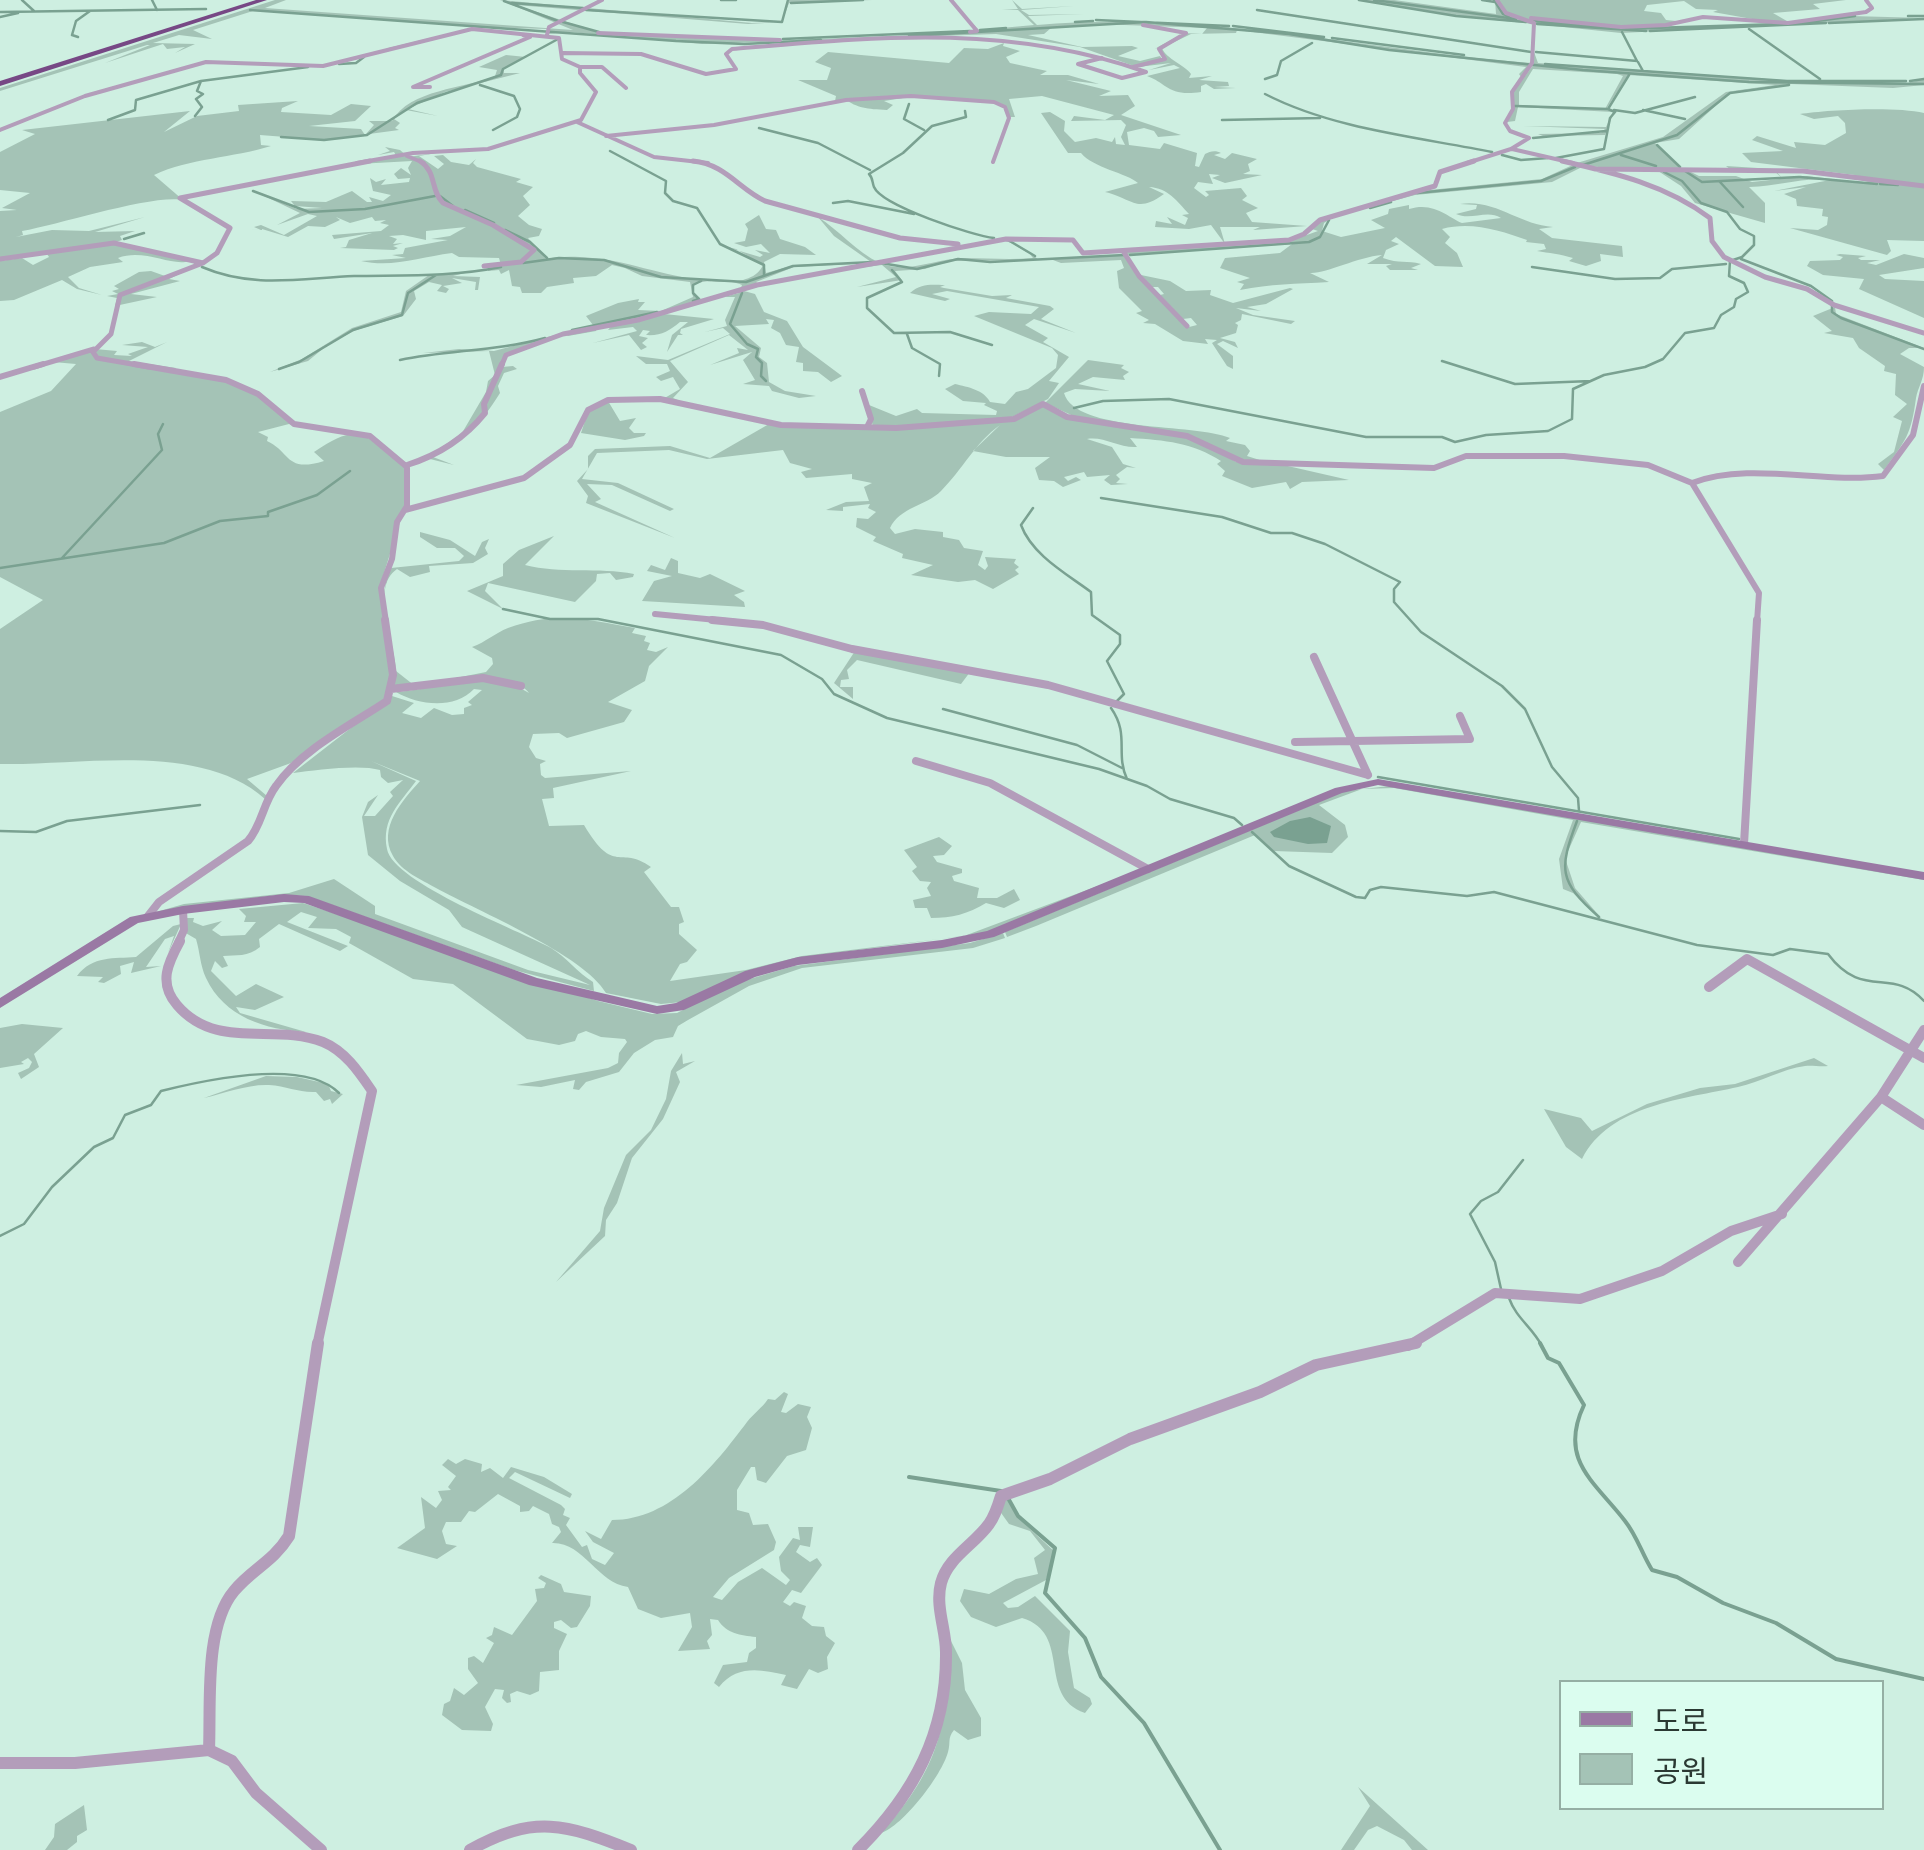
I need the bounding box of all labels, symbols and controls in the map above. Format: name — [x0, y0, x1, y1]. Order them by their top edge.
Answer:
legend — [1559, 1680, 1884, 1810]
text: 도로 — [1653, 1702, 1708, 1741]
text: 공원 — [1653, 1752, 1708, 1791]

